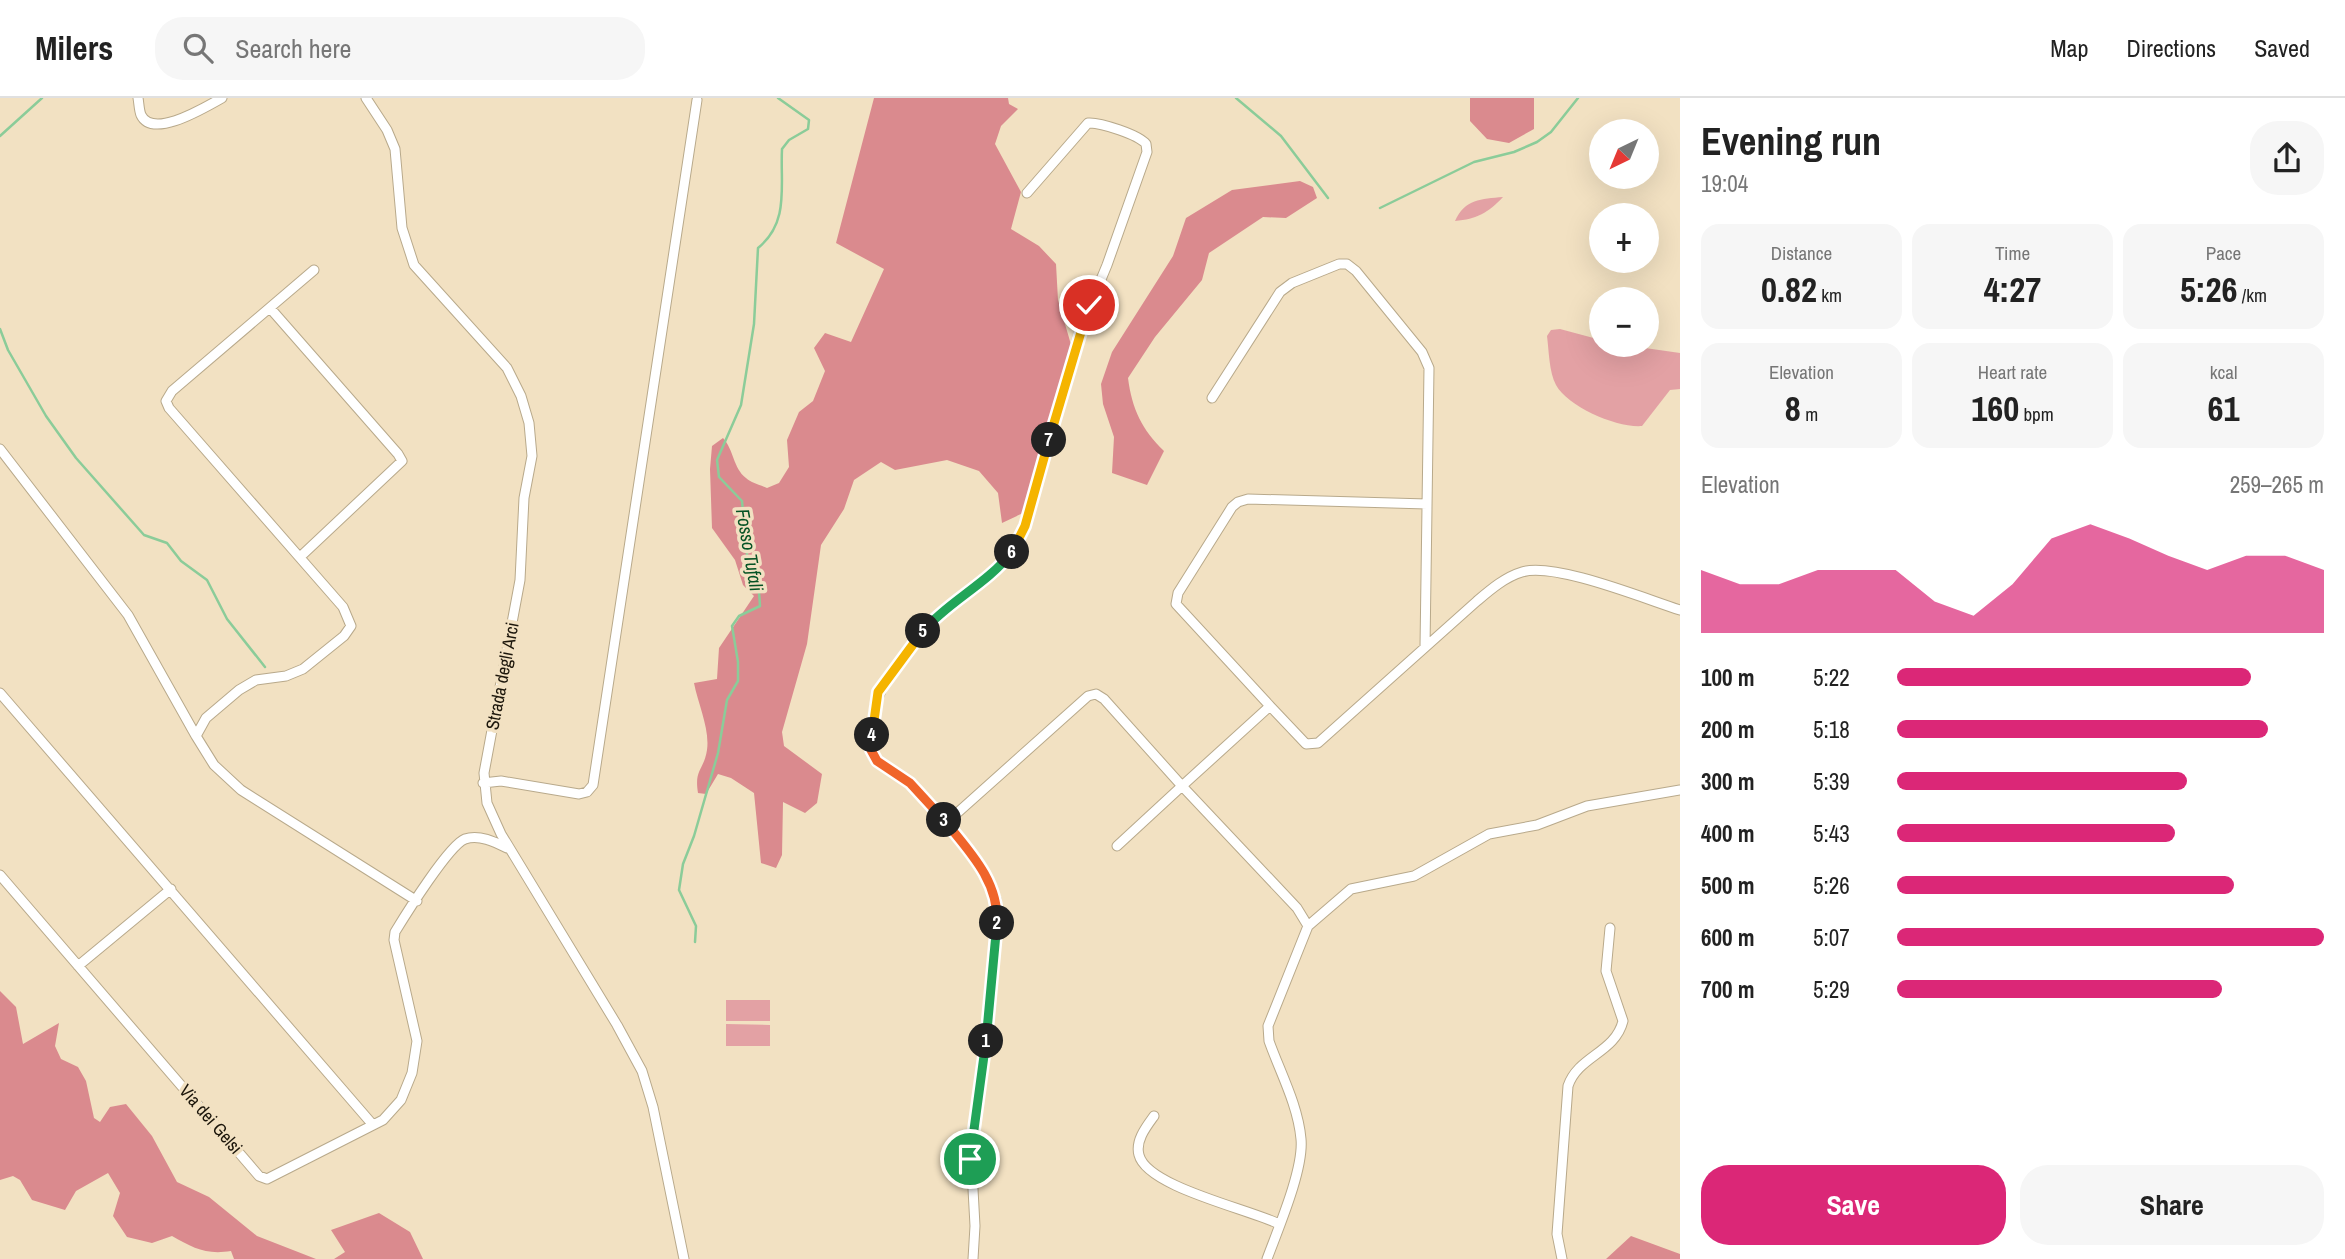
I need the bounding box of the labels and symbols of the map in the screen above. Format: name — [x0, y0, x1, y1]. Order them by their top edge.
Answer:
north arrow — [1589, 119, 1659, 189]
pin — [1059, 275, 1119, 335]
pin: 7 — [1032, 422, 1066, 458]
water label: Fosso Tufali — [730, 507, 770, 594]
pin: 6 — [995, 534, 1030, 570]
pin: 5 — [906, 614, 940, 648]
street label: Strada degli Arci — [479, 620, 525, 732]
pin: 4 — [854, 718, 890, 752]
pin: 3 — [926, 802, 962, 838]
pin: 2 — [979, 906, 1014, 940]
pin: 1 — [968, 1024, 1004, 1058]
street label: Via dei Gelsi — [174, 1079, 248, 1159]
pin — [940, 1129, 1000, 1189]

